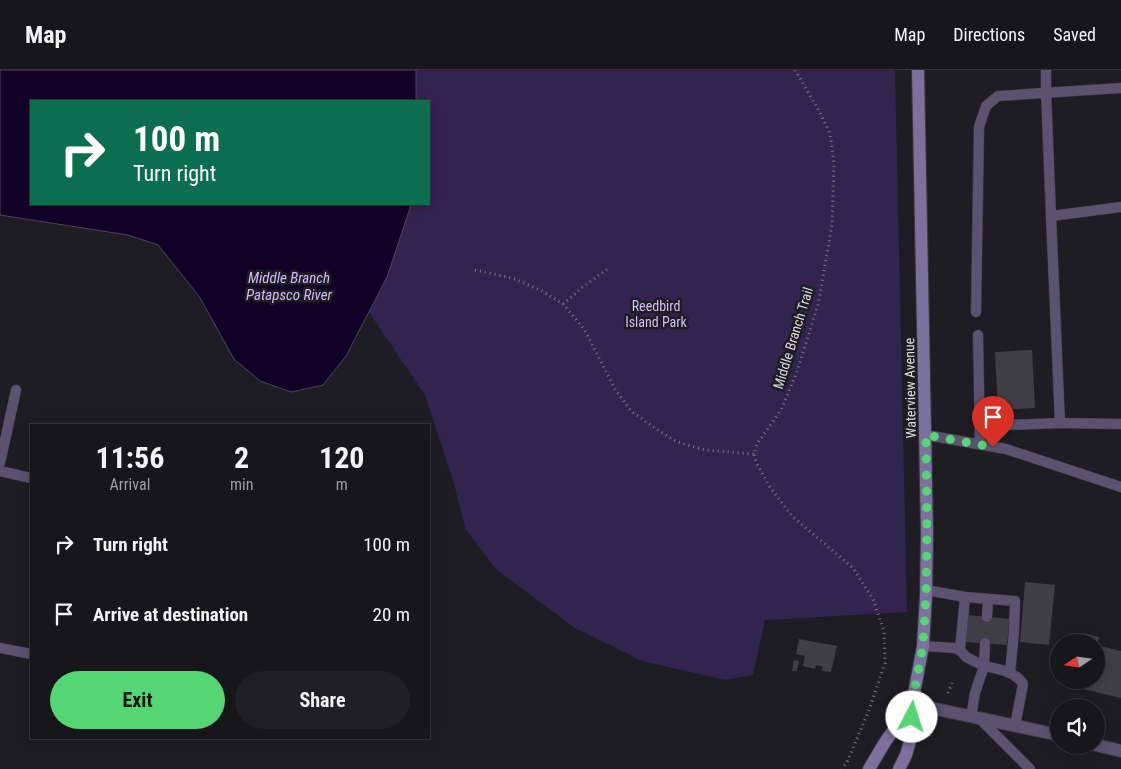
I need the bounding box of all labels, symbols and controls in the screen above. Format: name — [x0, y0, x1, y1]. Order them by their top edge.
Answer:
text: Map — [25, 21, 66, 49]
text: Map — [894, 24, 925, 45]
text: Directions — [953, 24, 1025, 45]
text: Saved — [1053, 24, 1096, 45]
text: 100 m — [133, 119, 220, 160]
icon: right — [50, 120, 115, 185]
text: Turn right — [133, 161, 216, 186]
water label: Middle Branch Patapsco River — [246, 269, 333, 304]
street label: Middle Branch Trail — [770, 285, 816, 391]
park label: Reedbird Island Park — [625, 298, 688, 330]
street label: Waterview Avenue — [901, 337, 919, 438]
pin — [972, 396, 1014, 447]
icon: arrive — [979, 403, 1007, 431]
text: 11:56 — [96, 440, 164, 475]
text: 2 — [234, 440, 249, 475]
text: 120 — [319, 440, 364, 475]
text: Arrival — [110, 475, 150, 494]
text: min — [230, 475, 253, 494]
text: m — [336, 475, 348, 494]
icon: right — [50, 530, 78, 558]
text: Turn right — [93, 533, 168, 556]
text: 100 m — [363, 533, 410, 556]
icon: arrive — [50, 600, 78, 628]
text: Arrive at destination — [93, 603, 248, 626]
text: 20 m — [373, 603, 410, 626]
north arrow — [1050, 634, 1105, 689]
map controls — [1050, 634, 1105, 754]
button: Exit — [50, 671, 225, 729]
button: Share — [235, 671, 410, 729]
position arrow — [885, 690, 937, 742]
button: sound — [1050, 699, 1105, 754]

